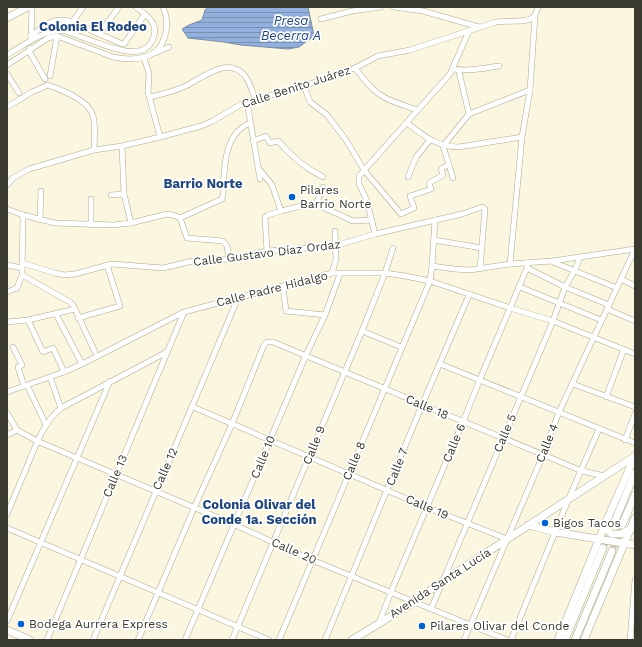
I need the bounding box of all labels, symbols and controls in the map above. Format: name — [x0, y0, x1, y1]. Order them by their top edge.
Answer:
water label: Presa Becerra A — [261, 13, 321, 43]
district label: Colonia El Rodeo — [39, 19, 147, 34]
street label: Calle Benito Juárez — [240, 63, 352, 111]
district label: Barrio Norte — [164, 176, 243, 191]
place label: Pilares Barrio Norte — [300, 183, 371, 211]
marker: Pilares Barrio Norte — [287, 192, 297, 202]
street label: Calle Gustavo Díaz Ordaz — [193, 237, 341, 269]
street label: Calle Padre Hidalgo — [215, 268, 329, 310]
street label: Calle 18 — [403, 392, 451, 422]
street label: Calle 5 — [491, 412, 519, 454]
street label: Calle 6 — [440, 422, 468, 464]
street label: Calle 4 — [533, 422, 561, 464]
street label: Calle 9 — [300, 423, 328, 467]
street label: Calle 10 — [248, 433, 278, 481]
street label: Calle 8 — [340, 439, 368, 483]
street label: Calle 12 — [149, 446, 181, 492]
street label: Calle 7 — [383, 446, 411, 488]
street label: Calle 13 — [100, 453, 130, 499]
street label: Calle 19 — [403, 492, 451, 522]
district label: Colonia Olivar del Conde 1a. Sección — [201, 497, 317, 527]
place label: Bigos Tacos — [553, 516, 621, 530]
marker: Bigos Tacos — [540, 518, 550, 528]
street label: Calle 20 — [269, 535, 319, 567]
street label: Avenida Santa Lucía — [387, 545, 493, 621]
place label: Bodega Aurrera Express — [29, 617, 168, 631]
marker: Bodega Aurrera Express — [16, 619, 26, 629]
place label: Pilares Olivar del Conde — [430, 619, 570, 633]
marker: Pilares Olivar del Conde — [417, 621, 427, 631]

